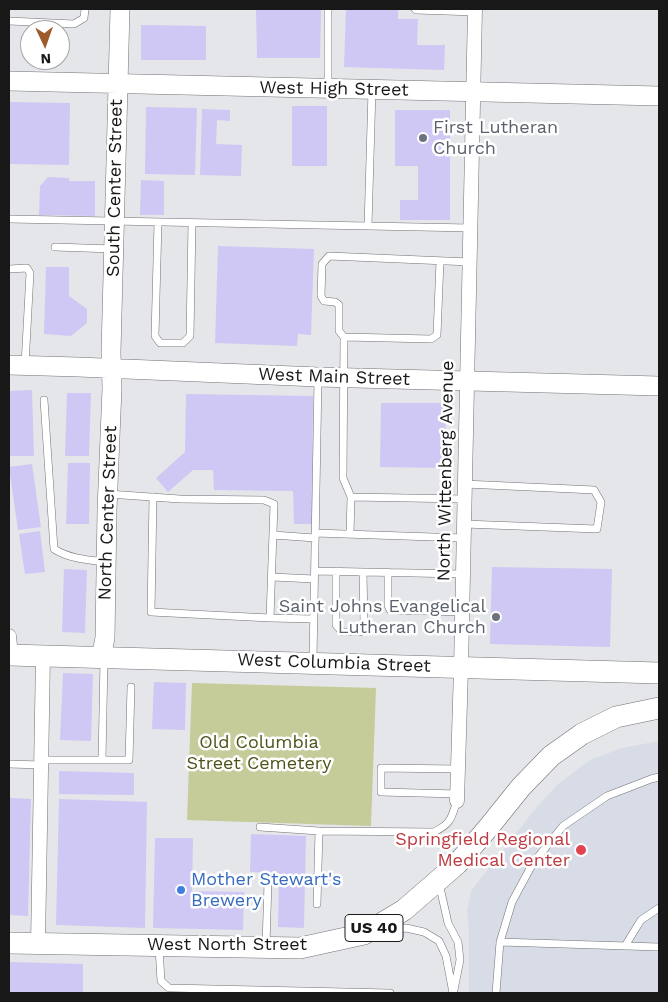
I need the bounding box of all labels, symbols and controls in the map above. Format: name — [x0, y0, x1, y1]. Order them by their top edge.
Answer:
north arrow — [20, 20, 70, 70]
text: N — [40, 51, 51, 67]
street label: West High Street — [259, 77, 409, 101]
street label: South Center Street — [103, 99, 127, 277]
place label: First Lutheran Church — [433, 117, 558, 160]
marker: First Lutheran Church — [417, 132, 429, 144]
street label: North Wittenberg Avenue — [433, 360, 459, 582]
street label: West Main Street — [258, 364, 410, 390]
street label: North Center Street — [94, 425, 122, 601]
place label: Saint Johns Evangelical Lutheran Church — [279, 596, 486, 638]
marker: Saint Johns Evangelical Lutheran Church — [490, 611, 502, 623]
street label: West Columbia Street — [237, 649, 431, 677]
park label: Old Columbia Street Cemetery — [187, 732, 331, 774]
place label: Springfield Regional Medical Center — [395, 829, 570, 872]
marker: Springfield Regional Medical Center — [574, 843, 588, 857]
place label: Mother Stewart's Brewery — [191, 869, 342, 912]
marker: Mother Stewart's Brewery — [175, 884, 187, 896]
road number: US 40 — [345, 914, 403, 941]
street label: West North Street — [147, 934, 307, 956]

